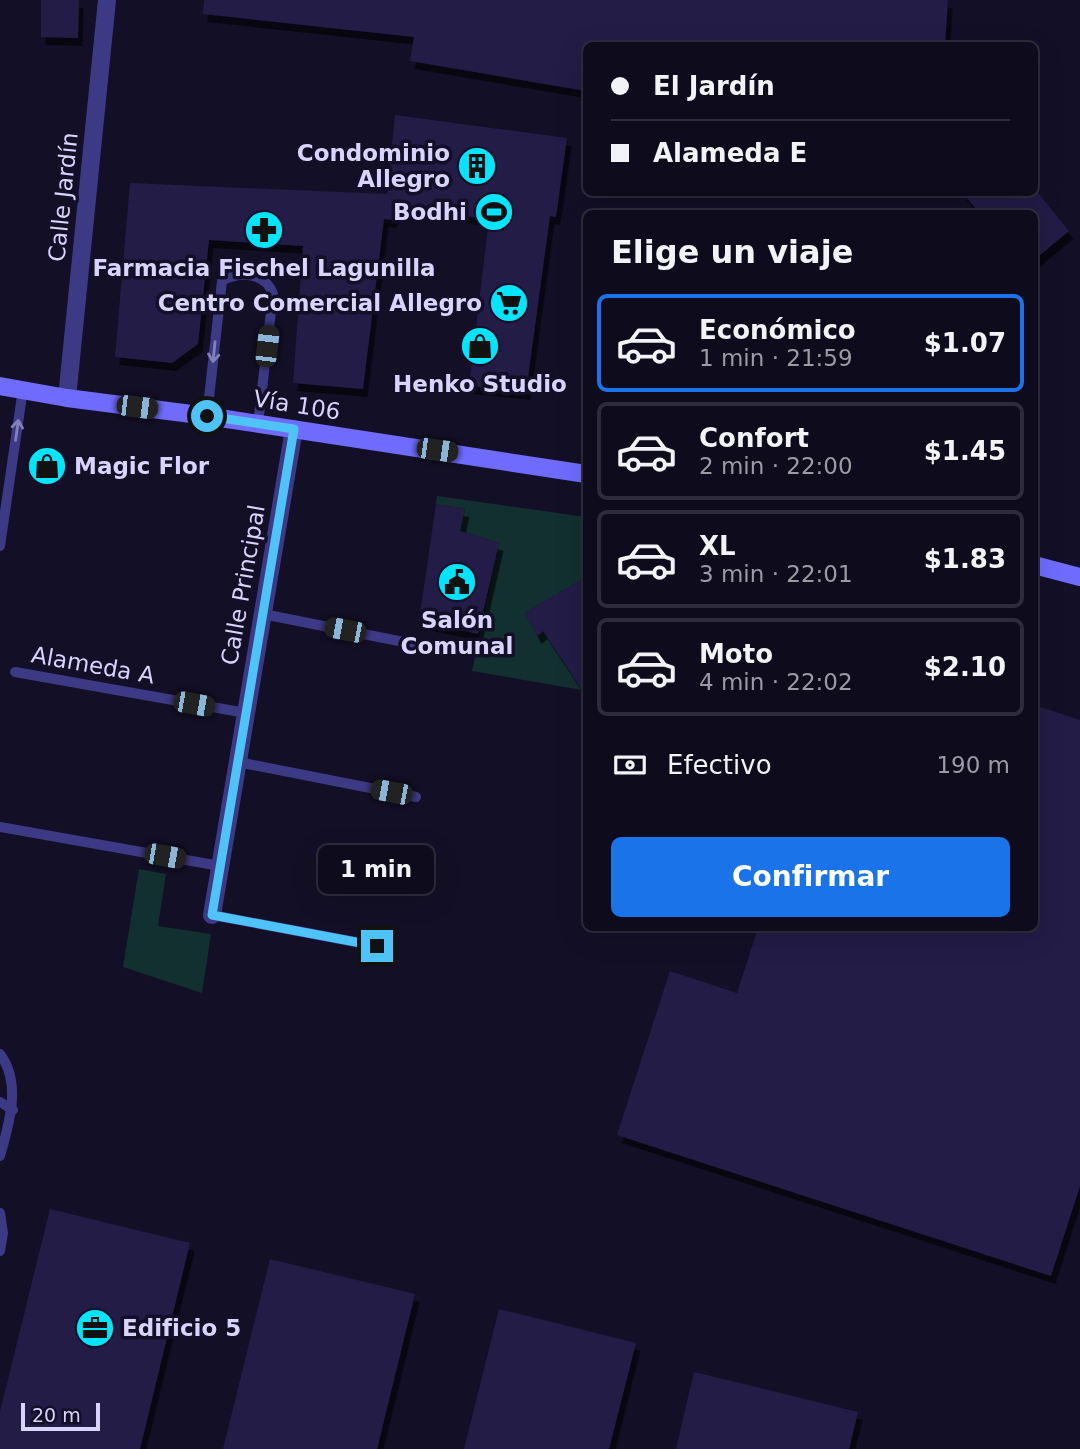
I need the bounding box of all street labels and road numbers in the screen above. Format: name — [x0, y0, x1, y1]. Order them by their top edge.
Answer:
street label: Calle Jardín — [43, 131, 83, 263]
street label: Vía 106 — [252, 385, 342, 425]
street label: Calle Principal — [216, 503, 270, 667]
street label: Alameda A — [29, 641, 157, 689]

